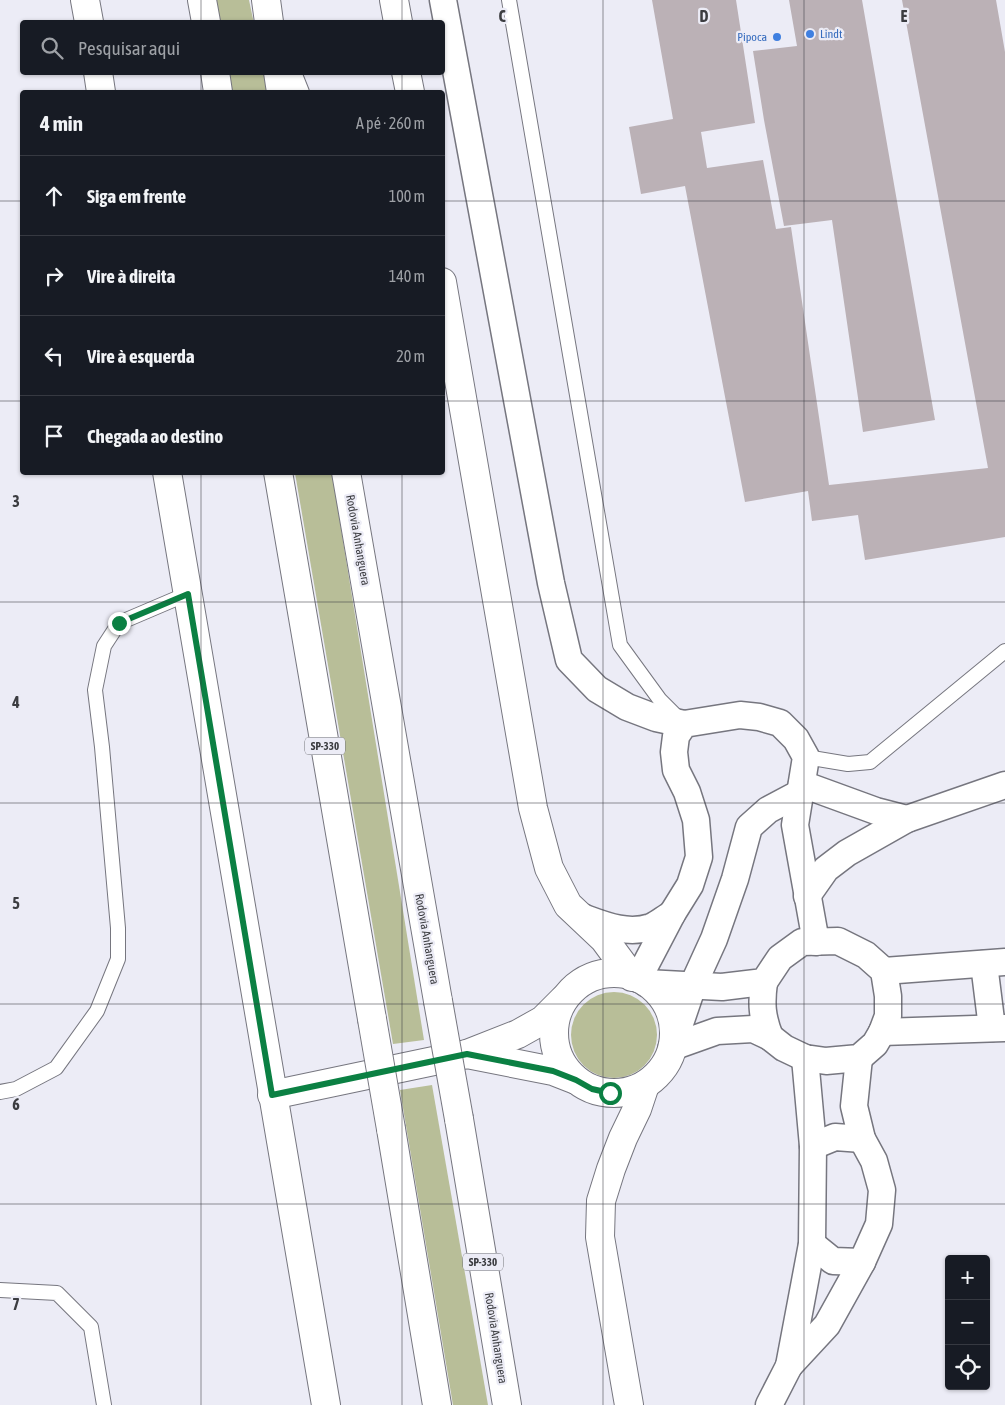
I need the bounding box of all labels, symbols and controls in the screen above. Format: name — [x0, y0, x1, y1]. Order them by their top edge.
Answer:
text: C — [498, 7, 506, 25]
text: D — [700, 7, 709, 25]
text: E — [901, 7, 908, 25]
search box — [20, 20, 445, 75]
place label: Lindt — [820, 27, 843, 41]
marker: Lindt — [804, 28, 816, 40]
place label: Pipoca — [737, 30, 767, 44]
marker: Pipoca — [771, 31, 783, 43]
icon: search — [38, 34, 66, 62]
text: Pesquisar aqui — [78, 37, 180, 59]
text: 4 min — [40, 111, 83, 135]
text: A pé · 260 m — [356, 114, 425, 132]
icon: ahead — [40, 182, 68, 210]
text: Siga em frente — [87, 185, 186, 207]
text: 100 m — [389, 187, 425, 205]
icon: right — [40, 262, 68, 290]
text: Vire à direita — [87, 265, 175, 287]
text: 140 m — [389, 267, 425, 285]
icon: left — [40, 342, 68, 370]
text: Vire à esquerda — [87, 345, 195, 367]
text: 20 m — [396, 347, 425, 365]
icon: arrive — [40, 422, 68, 450]
text: Chegada ao destino — [87, 425, 223, 447]
text: 3 — [12, 492, 20, 510]
street label: Rodovia Anhanguera — [343, 493, 373, 587]
route end — [108, 612, 131, 635]
text: 4 — [11, 693, 20, 711]
road number: SP-330 — [305, 738, 345, 754]
street label: Rodovia Anhanguera — [412, 892, 442, 986]
text: 5 — [12, 894, 20, 912]
route start — [599, 1082, 622, 1105]
text: 6 — [12, 1095, 20, 1113]
road number: SP-330 — [463, 1254, 503, 1270]
map controls — [945, 1255, 990, 1390]
button: + — [945, 1255, 990, 1300]
street label: Rodovia Anhanguera — [482, 1291, 510, 1385]
text: 7 — [12, 1295, 20, 1313]
button: − — [945, 1300, 990, 1345]
button: locate — [945, 1345, 990, 1390]

